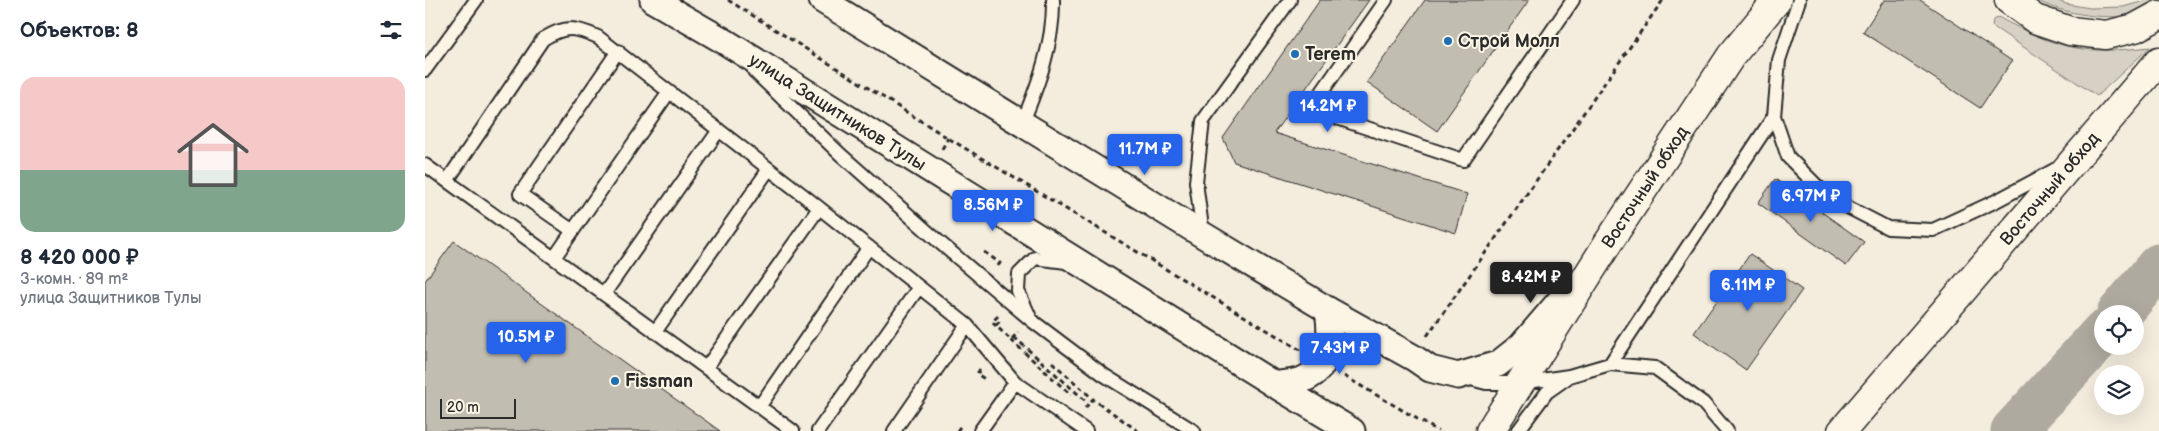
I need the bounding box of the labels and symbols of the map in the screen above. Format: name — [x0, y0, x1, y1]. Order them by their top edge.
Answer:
place label: Строй Молл — [1458, 31, 1560, 52]
marker: Строй Молл — [1442, 35, 1454, 47]
place label: Terem — [1305, 44, 1356, 65]
marker: Terem — [1289, 48, 1301, 60]
street label: улица Защитников Тулы — [745, 49, 930, 175]
pin: 14.2M ₽ — [1282, 90, 1374, 133]
street label: Восточный обход — [1597, 122, 1693, 252]
street label: Восточный обход — [1995, 128, 2104, 249]
pin: 11.7M ₽ — [1099, 134, 1191, 176]
pin: 6.97M ₽ — [1765, 180, 1857, 223]
pin: 8.56M ₽ — [947, 190, 1039, 232]
pin: 8.42M ₽ — [1485, 262, 1577, 304]
pin: 6.11M ₽ — [1702, 270, 1794, 312]
pin: 10.5M ₽ — [480, 322, 572, 364]
pin: 7.43M ₽ — [1294, 332, 1386, 375]
place label: Fissman — [625, 371, 693, 392]
marker: Fissman — [609, 375, 621, 387]
scale bar — [440, 396, 516, 419]

